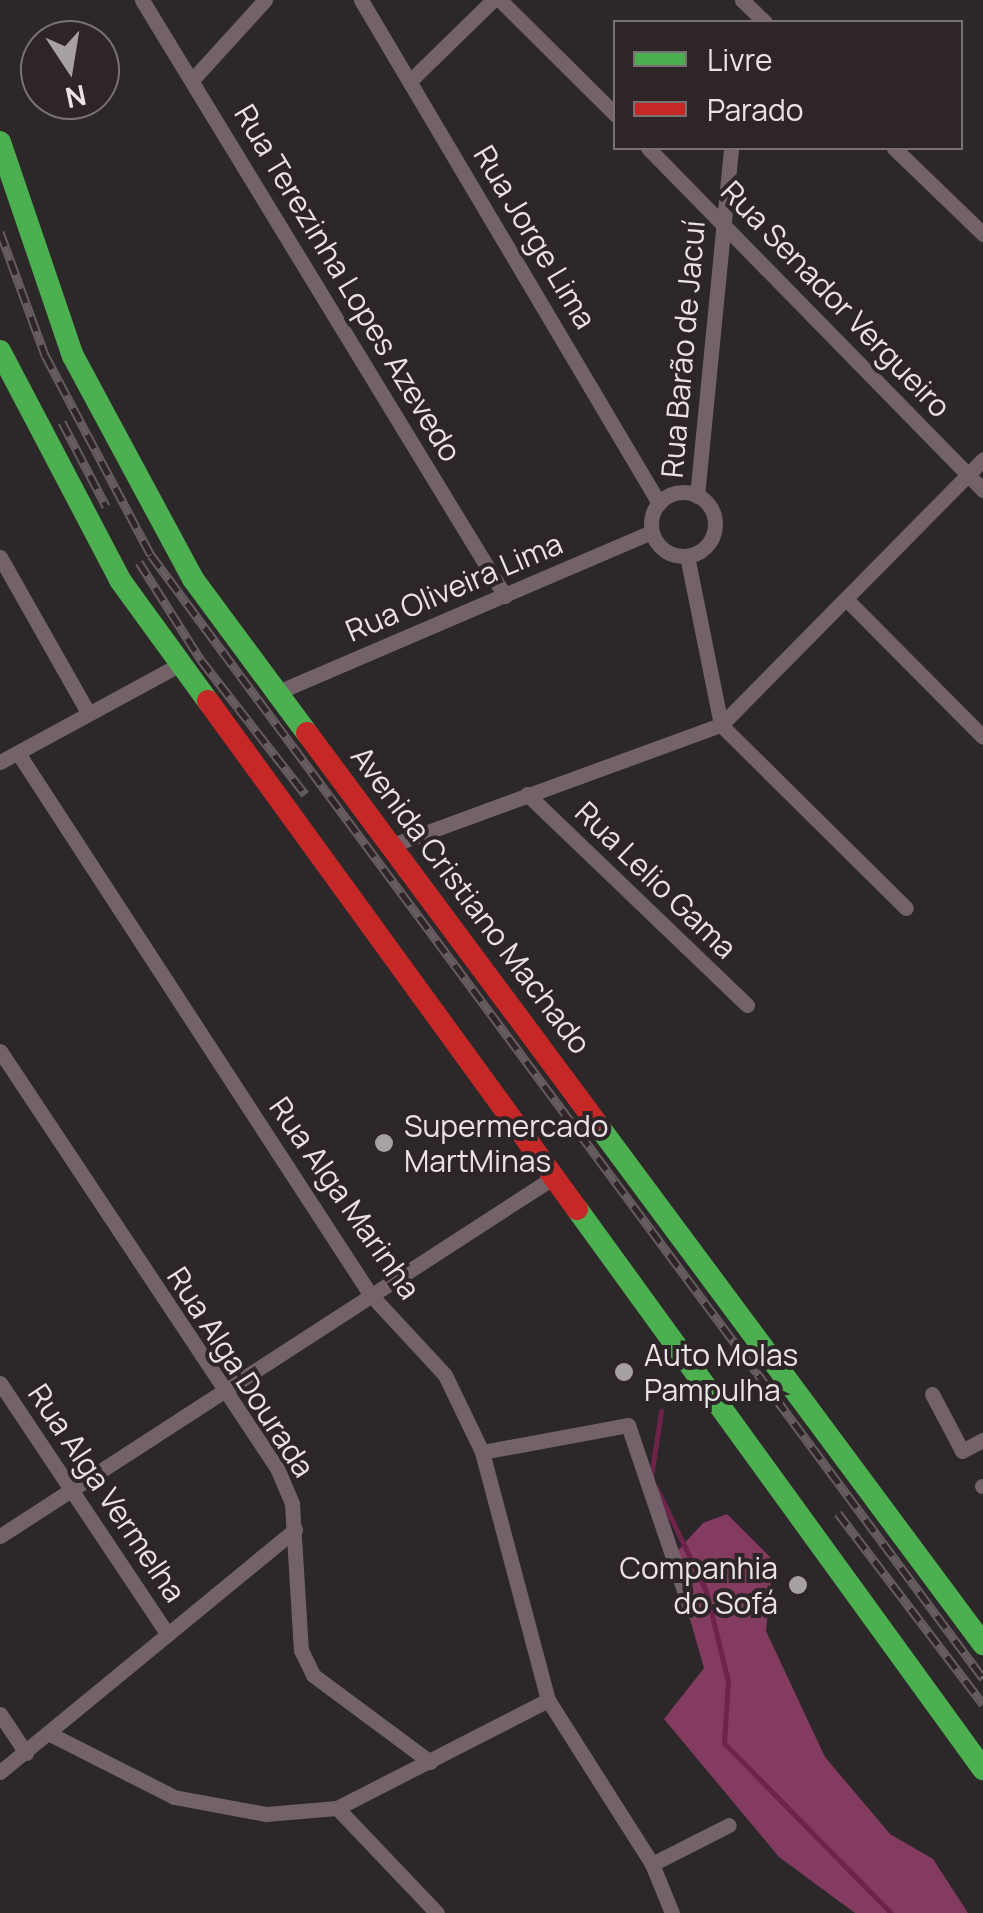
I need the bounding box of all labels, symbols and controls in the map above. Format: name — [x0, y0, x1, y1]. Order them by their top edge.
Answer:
north arrow — [20, 20, 120, 120]
legend — [613, 20, 963, 150]
text: Livre — [707, 39, 773, 80]
text: N — [62, 77, 90, 118]
text: Parado — [707, 89, 804, 130]
street label: Rua Terezinha Lopes Azevedo — [227, 98, 469, 468]
street label: Rua Jorge Lima — [466, 139, 604, 335]
street label: Rua Senador Vergueiro — [714, 173, 958, 425]
street label: Rua Barão de Jacuí — [654, 219, 712, 479]
street label: Rua Oliveira Lima — [340, 525, 568, 649]
street label: Avenida Cristiano Machado — [344, 739, 598, 1061]
street label: Rua Lelio Gama — [568, 794, 744, 966]
street label: Rua Alga Marinha — [262, 1090, 428, 1306]
place label: Supermercado MartMinas — [404, 1108, 609, 1178]
marker: Supermercado MartMinas — [373, 1132, 395, 1154]
street label: Rua Alga Dourada — [160, 1260, 322, 1484]
place label: Auto Molas Pampulha — [644, 1337, 798, 1408]
marker: Auto Molas Pampulha — [613, 1361, 635, 1383]
street label: Rua Alga Vermelha — [21, 1377, 193, 1609]
place label: Companhia do Sofá — [620, 1550, 778, 1620]
marker: Companhia do Sofá — [787, 1574, 809, 1596]

